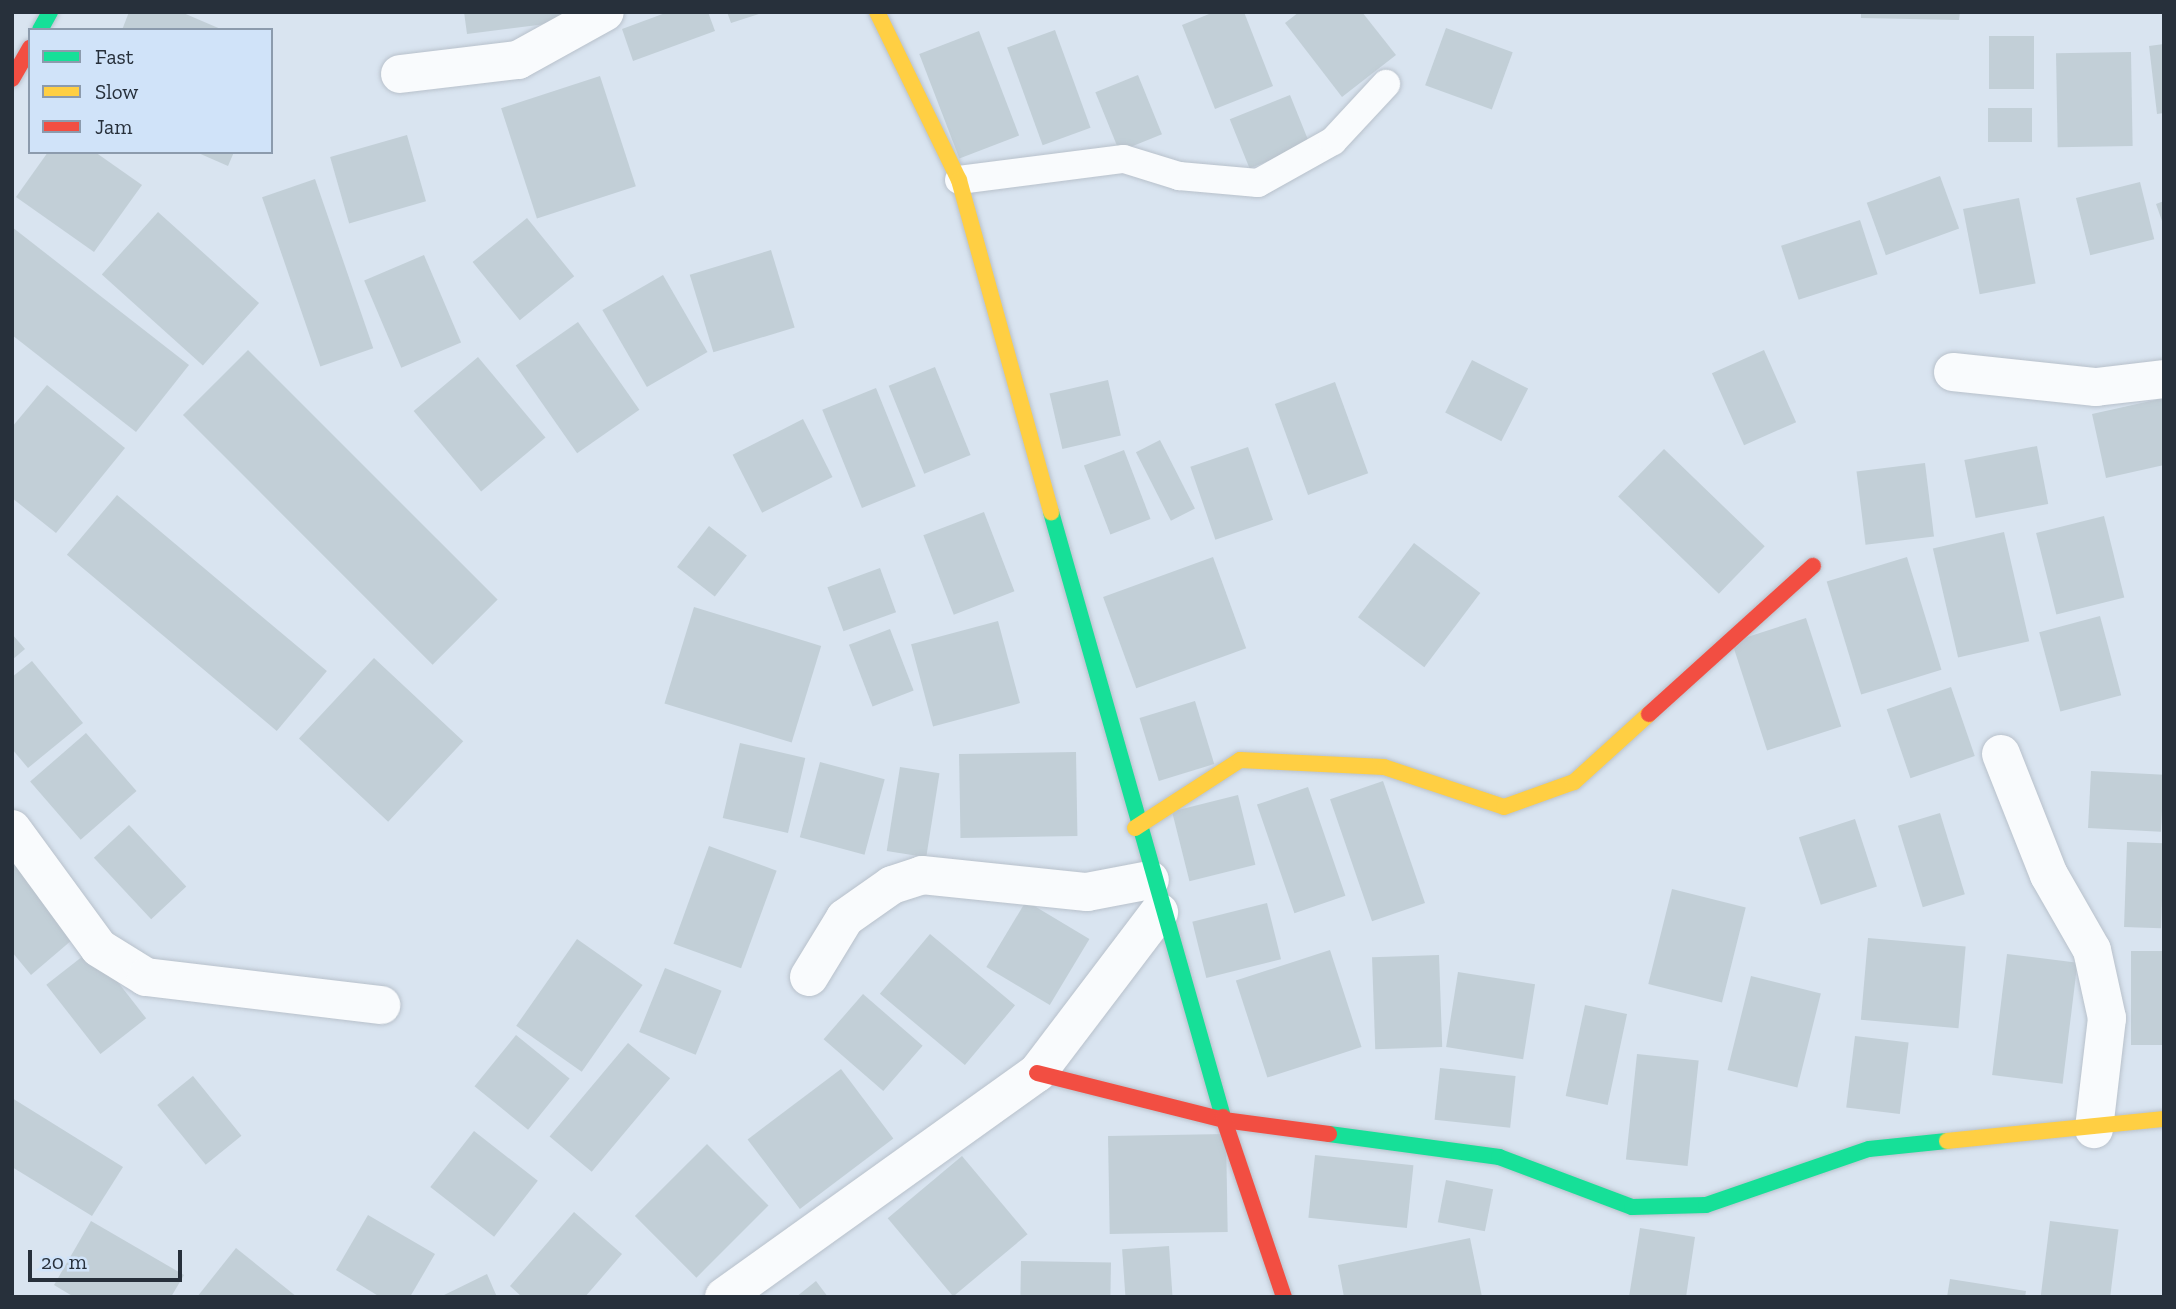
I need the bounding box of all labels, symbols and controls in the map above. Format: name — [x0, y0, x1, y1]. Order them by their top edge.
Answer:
legend — [28, 28, 273, 154]
text: Fast — [95, 44, 134, 69]
text: Slow — [95, 79, 138, 104]
text: Jam — [95, 114, 132, 139]
scale bar — [32, 1236, 186, 1280]
text: 20 m — [41, 1249, 87, 1274]

